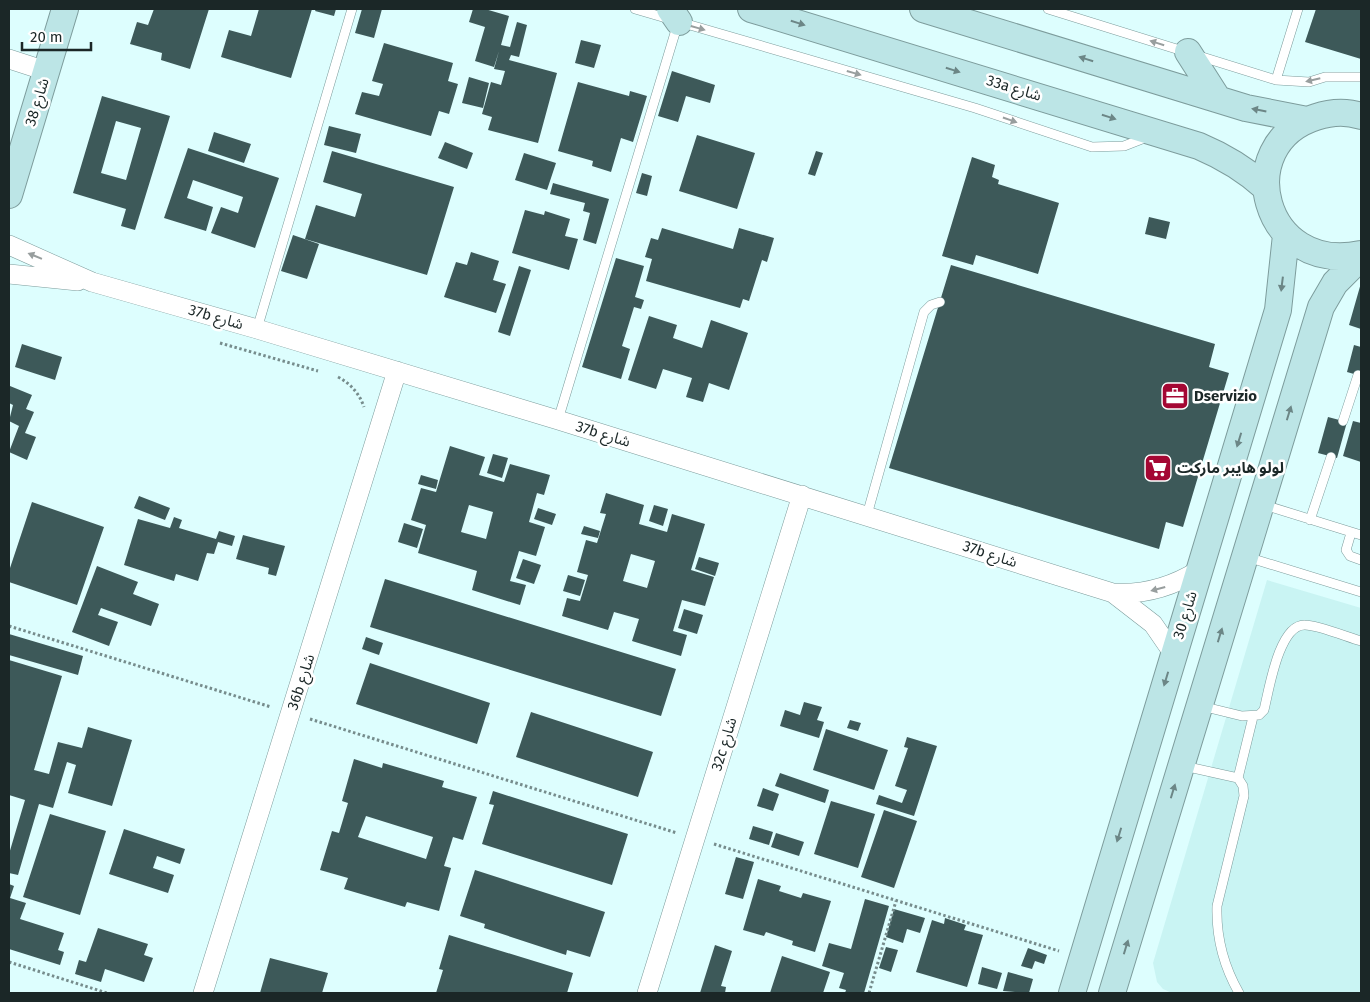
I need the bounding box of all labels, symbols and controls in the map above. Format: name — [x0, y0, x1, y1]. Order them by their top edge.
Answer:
one-way arrow — [791, 19, 806, 27]
scale bar — [22, 20, 91, 52]
one-way arrow — [691, 24, 706, 32]
text: 20 m — [30, 28, 63, 46]
one-way arrow — [1149, 38, 1164, 46]
one-way arrow — [1079, 54, 1094, 62]
one-way arrow — [946, 66, 961, 74]
one-way arrow — [847, 70, 862, 78]
street label: 33a شارع — [984, 71, 1044, 108]
street label: شارع 38 — [21, 76, 56, 129]
one-way arrow — [1306, 76, 1321, 84]
one-way arrow — [1251, 106, 1266, 114]
one-way arrow — [1102, 113, 1117, 121]
one-way arrow — [1003, 117, 1018, 125]
one-way arrow — [27, 252, 42, 259]
one-way arrow — [1278, 276, 1286, 292]
street label: 37b شارع — [186, 301, 246, 336]
office icon: Dservizio — [1160, 381, 1190, 411]
place label: Dservizio — [1194, 387, 1257, 405]
one-way arrow — [1286, 406, 1294, 421]
street label: 37b شارع — [573, 417, 633, 454]
one-way arrow — [1234, 433, 1242, 448]
supermarket icon: لولو هايبر ماركت — [1143, 453, 1173, 483]
place label: لولو هايبر ماركت — [1177, 459, 1284, 477]
street label: 37b شارع — [960, 537, 1020, 574]
one-way arrow — [1150, 585, 1166, 593]
street label: شارع 30 — [1169, 589, 1204, 642]
one-way arrow — [1216, 628, 1224, 643]
street label: 36b شارع — [284, 652, 321, 713]
one-way arrow — [1161, 672, 1169, 687]
street label: 32c شارع — [707, 715, 744, 774]
one-way arrow — [1169, 783, 1177, 798]
one-way arrow — [1115, 828, 1123, 843]
one-way arrow — [1122, 939, 1130, 954]

